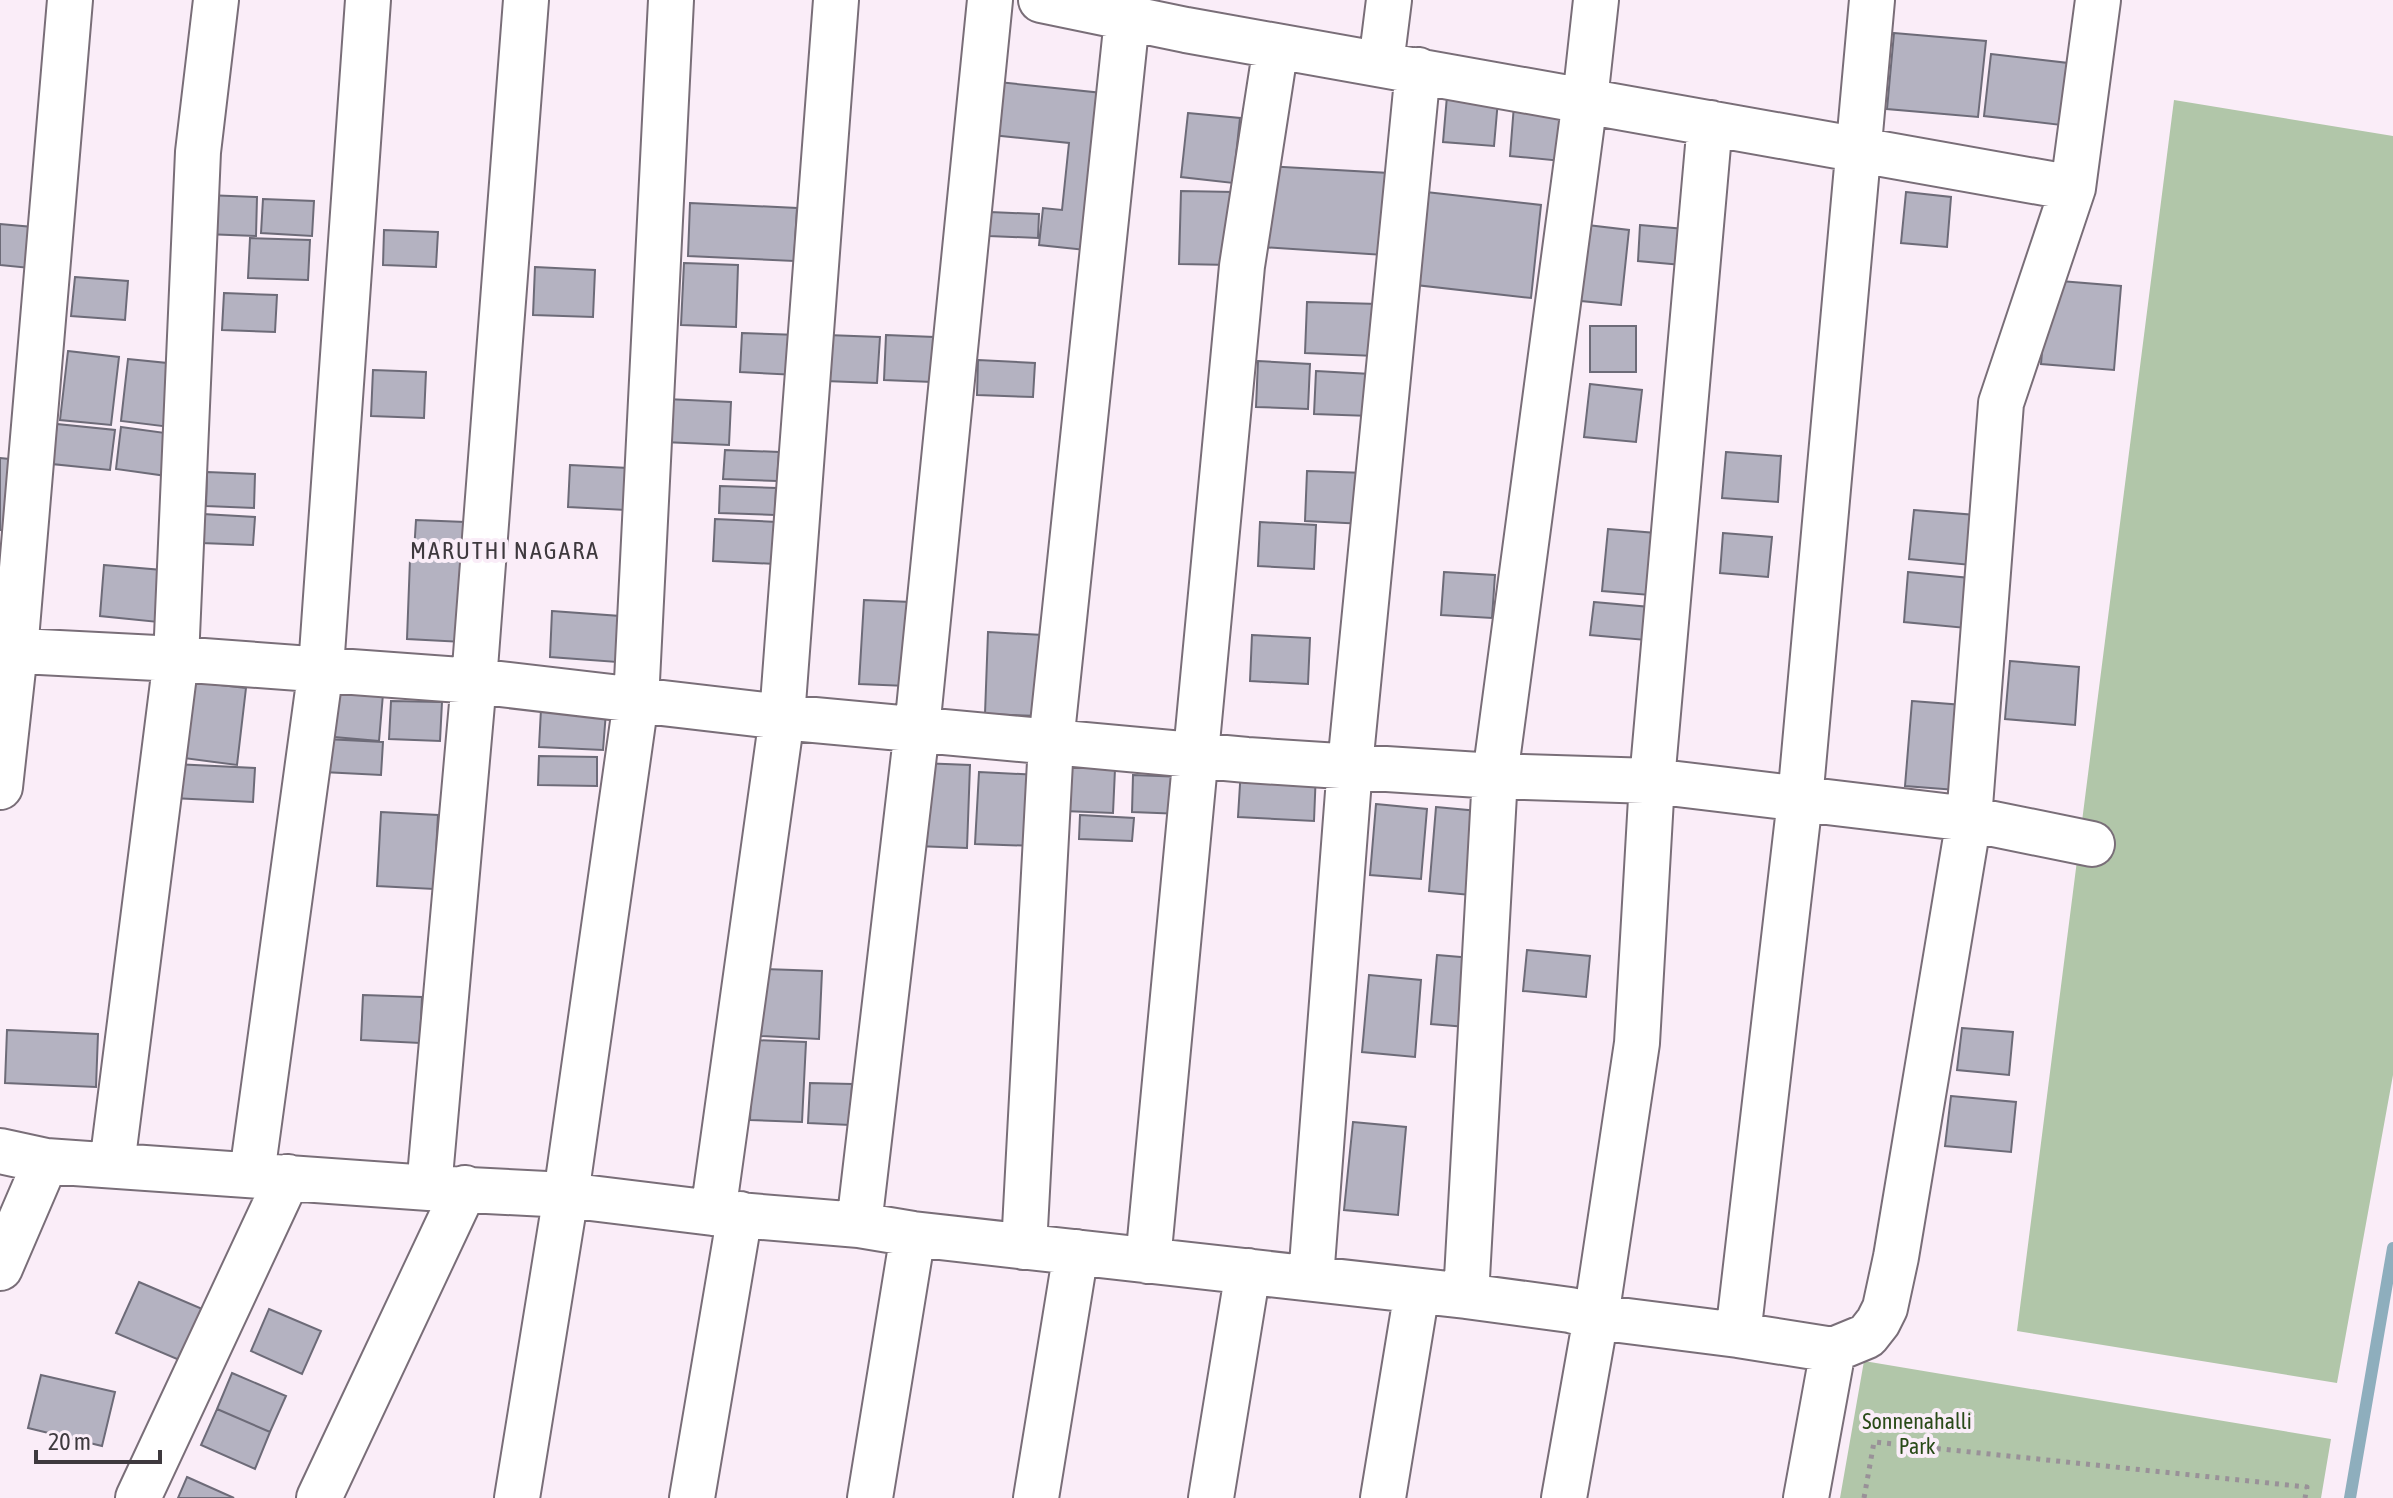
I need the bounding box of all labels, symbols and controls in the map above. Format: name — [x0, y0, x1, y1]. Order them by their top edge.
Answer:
district label: MARUTHI NAGARA — [410, 537, 600, 564]
park label: Sonnenahalli Park — [1862, 1408, 1972, 1459]
scale bar — [36, 1414, 160, 1464]
text: 20 m — [48, 1428, 91, 1455]

